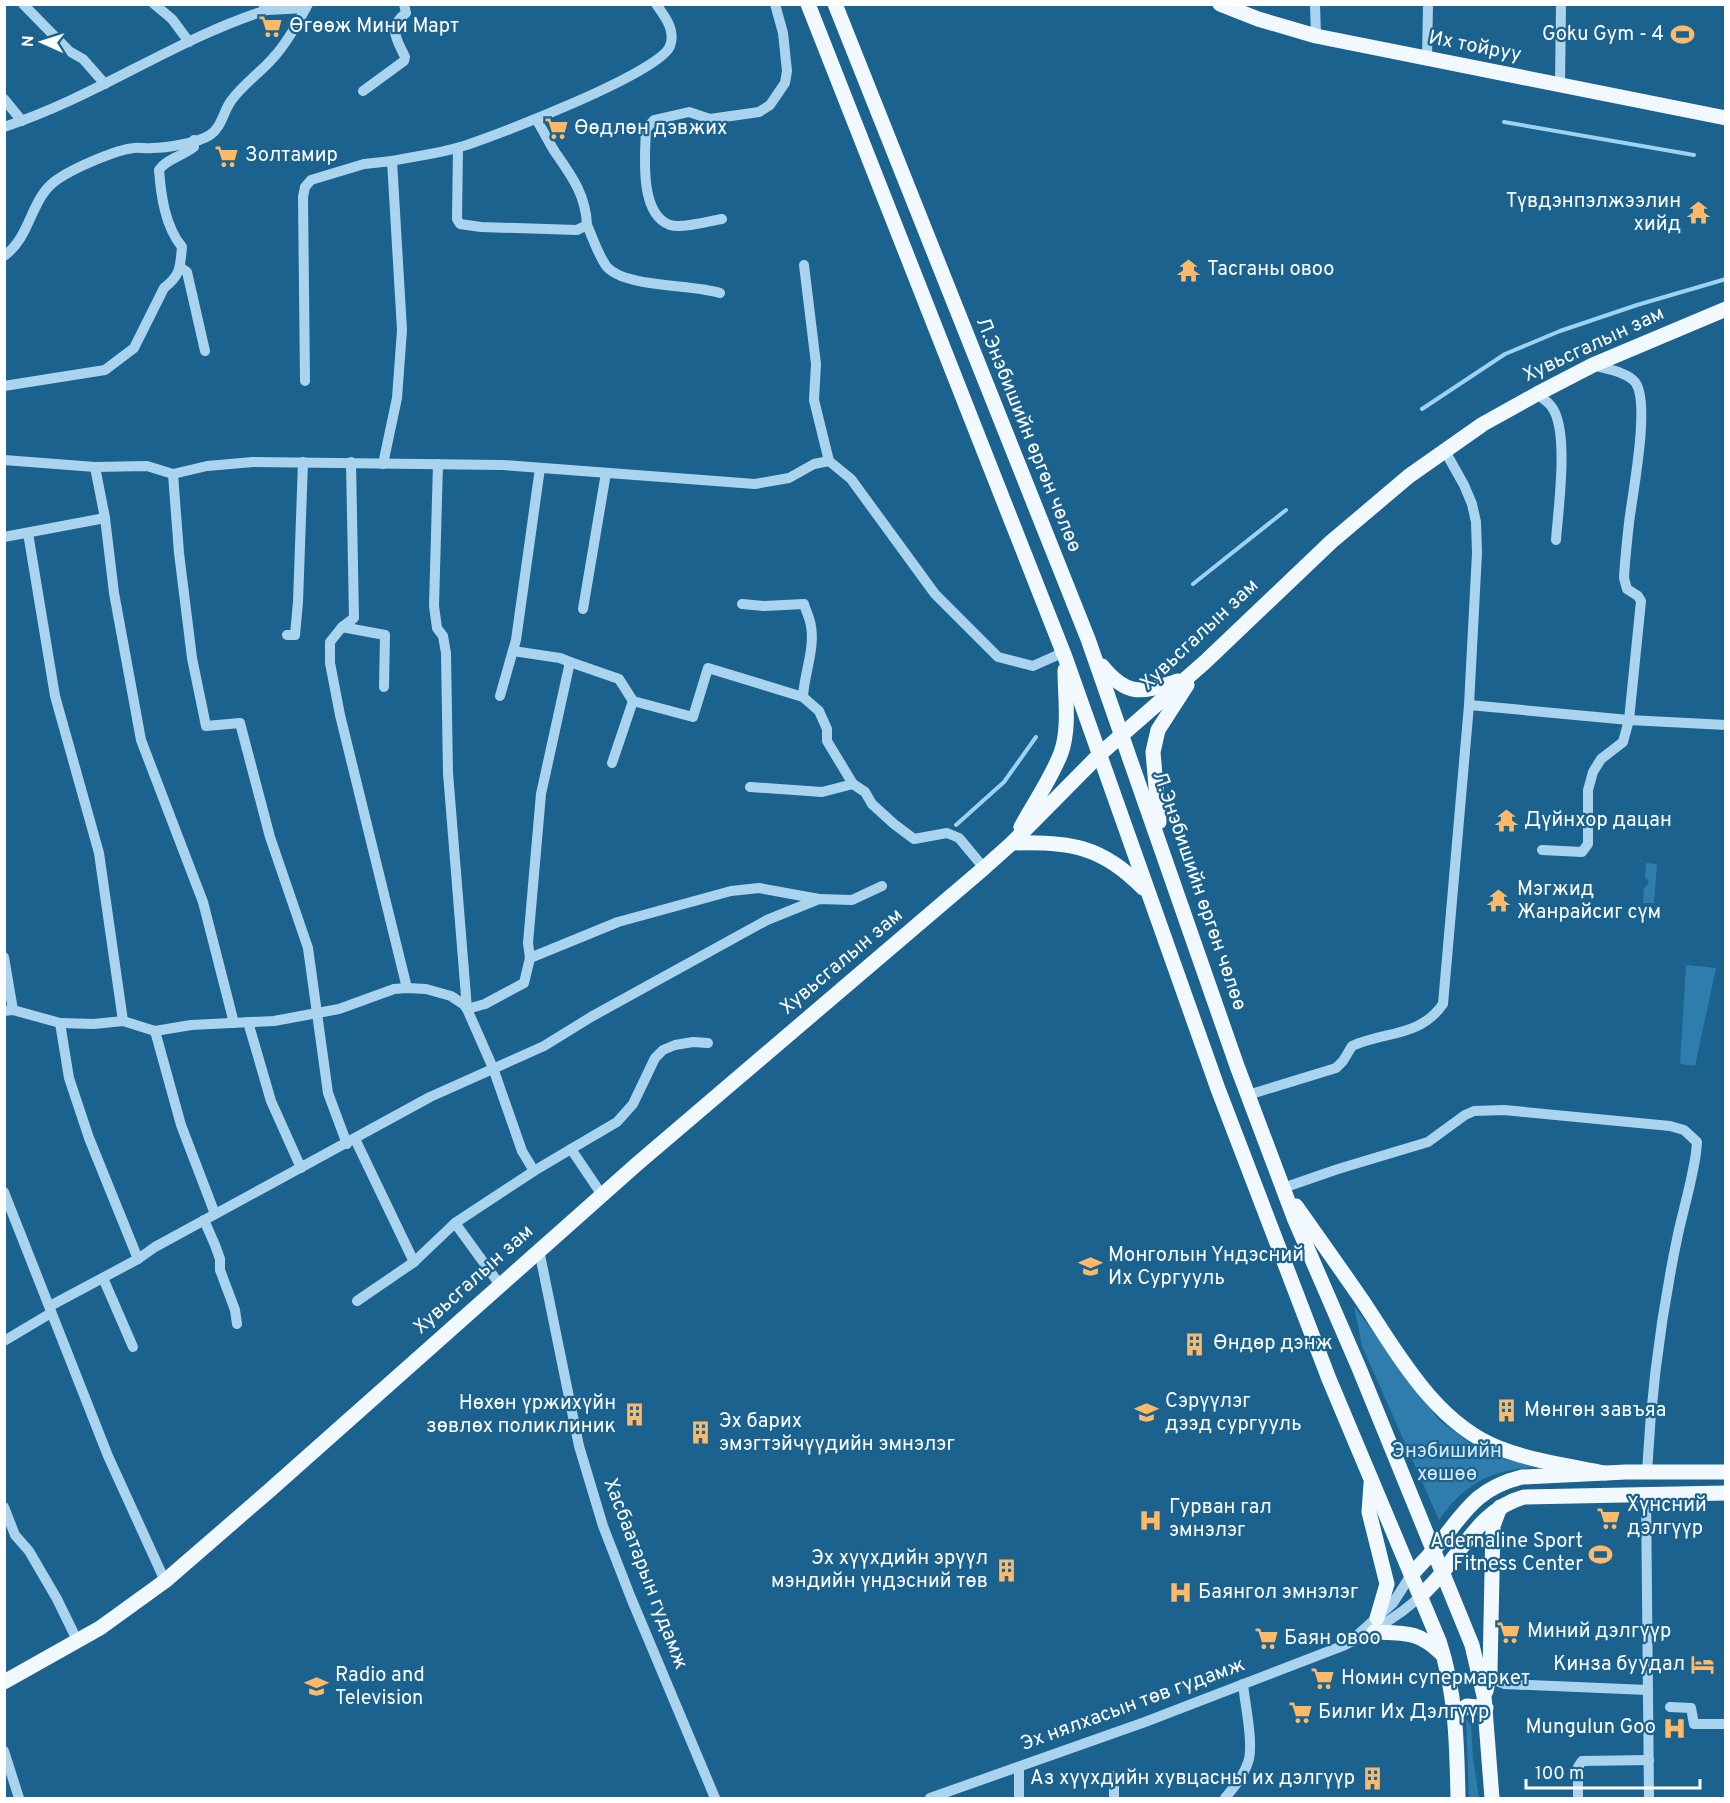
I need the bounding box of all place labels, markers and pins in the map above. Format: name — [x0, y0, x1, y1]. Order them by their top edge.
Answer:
supermarket icon: Өгөөж Мини Март — [258, 14, 284, 40]
place label: Өгөөж Мини Март — [289, 14, 459, 40]
place label: Goku Gym - 4 — [1542, 22, 1664, 48]
sports icon: Goku Gym - 4 — [1669, 22, 1695, 48]
supermarket icon: Өөдлөн дэвжих — [543, 116, 569, 142]
place label: Өөдлөн дэвжих — [574, 116, 727, 142]
supermarket icon: Золтамир — [214, 143, 240, 169]
place label: Золтамир — [245, 143, 338, 169]
place label: Түвдэнпэлжээлин хийд — [1506, 189, 1681, 238]
temple icon: Түвдэнпэлжээлин хийд — [1686, 200, 1712, 226]
temple icon: Тасганы овоо — [1176, 257, 1202, 283]
place label: Тасганы овоо — [1207, 257, 1334, 283]
temple icon: Дүйнхор дацан — [1493, 808, 1519, 834]
place label: Дүйнхор дацан — [1524, 808, 1672, 834]
place label: Мэгжид Жанрайсиг сүм — [1517, 877, 1661, 926]
temple icon: Мэгжид Жанрайсиг сүм — [1486, 888, 1512, 914]
place label: Монголын Үндэсний Их Сургууль — [1108, 1243, 1304, 1292]
school or university icon: Монголын Үндэсний Их Сургууль — [1077, 1254, 1103, 1280]
building icon: Өндөр дэнж — [1182, 1331, 1208, 1357]
place label: Өндөр дэнж — [1213, 1331, 1333, 1357]
place label: Сэрүүлэг дээд сургууль — [1165, 1389, 1302, 1438]
place label: Нөхөн үржихүйн зөвлөх поликлиник — [426, 1391, 616, 1440]
building icon: Мөнгөн завъяа — [1493, 1398, 1519, 1424]
place label: Мөнгөн завъяа — [1524, 1398, 1666, 1424]
school or university icon: Сэрүүлэг дээд сургууль — [1134, 1400, 1160, 1426]
building icon: Нөхөн үржихүйн зөвлөх поликлиник — [621, 1402, 647, 1428]
place label: Эх барих эмэгтэйчүүдийн эмнэлэг — [719, 1409, 955, 1458]
building icon: Эх барих эмэгтэйчүүдийн эмнэлэг — [688, 1420, 714, 1446]
place label: Хүнсний дэлгүүр — [1627, 1493, 1707, 1542]
place label: Гурван гал эмнэлэг — [1169, 1495, 1272, 1544]
supermarket icon: Хүнсний дэлгүүр — [1596, 1505, 1622, 1531]
hospital icon: Гурван гал эмнэлэг — [1138, 1507, 1164, 1533]
place label: Adernaline Sport Fitness Center — [1430, 1529, 1583, 1578]
sports icon: Adernaline Sport Fitness Center — [1588, 1541, 1614, 1567]
place label: Эх хүүхдийн эрүүл мэндийн үндэсний төв — [771, 1546, 988, 1595]
building icon: Эх хүүхдийн эрүүл мэндийн үндэсний төв — [993, 1558, 1019, 1584]
hospital icon: Баянгол эмнэлэг — [1167, 1580, 1193, 1606]
place label: Баянгол эмнэлэг — [1198, 1580, 1358, 1606]
supermarket icon: Миний дэлгүүр — [1496, 1619, 1522, 1645]
place label: Миний дэлгүүр — [1527, 1619, 1671, 1645]
supermarket icon: Баян овоо — [1253, 1626, 1279, 1652]
place label: Баян овоо — [1284, 1626, 1381, 1652]
place label: Кинза буудал — [1553, 1652, 1685, 1678]
hotel icon: Кинза буудал — [1690, 1652, 1716, 1678]
place label: Radio and Television — [335, 1663, 425, 1712]
supermarket icon: Номин супермаркет — [1310, 1666, 1336, 1692]
place label: Номин супермаркет — [1341, 1666, 1530, 1692]
school or university icon: Radio and Television — [304, 1674, 330, 1700]
supermarket icon: Билиг Их Дэлгүүр — [1287, 1700, 1313, 1726]
place label: Билиг Их Дэлгүүр — [1318, 1700, 1489, 1726]
place label: Mungulun Goo — [1525, 1715, 1656, 1741]
hospital icon: Mungulun Goo — [1661, 1715, 1687, 1741]
place label: Аз хүүхдийн хувцасны их дэлгүүр — [1030, 1766, 1355, 1792]
building icon: Аз хүүхдийн хувцасны их дэлгүүр — [1360, 1766, 1386, 1792]

